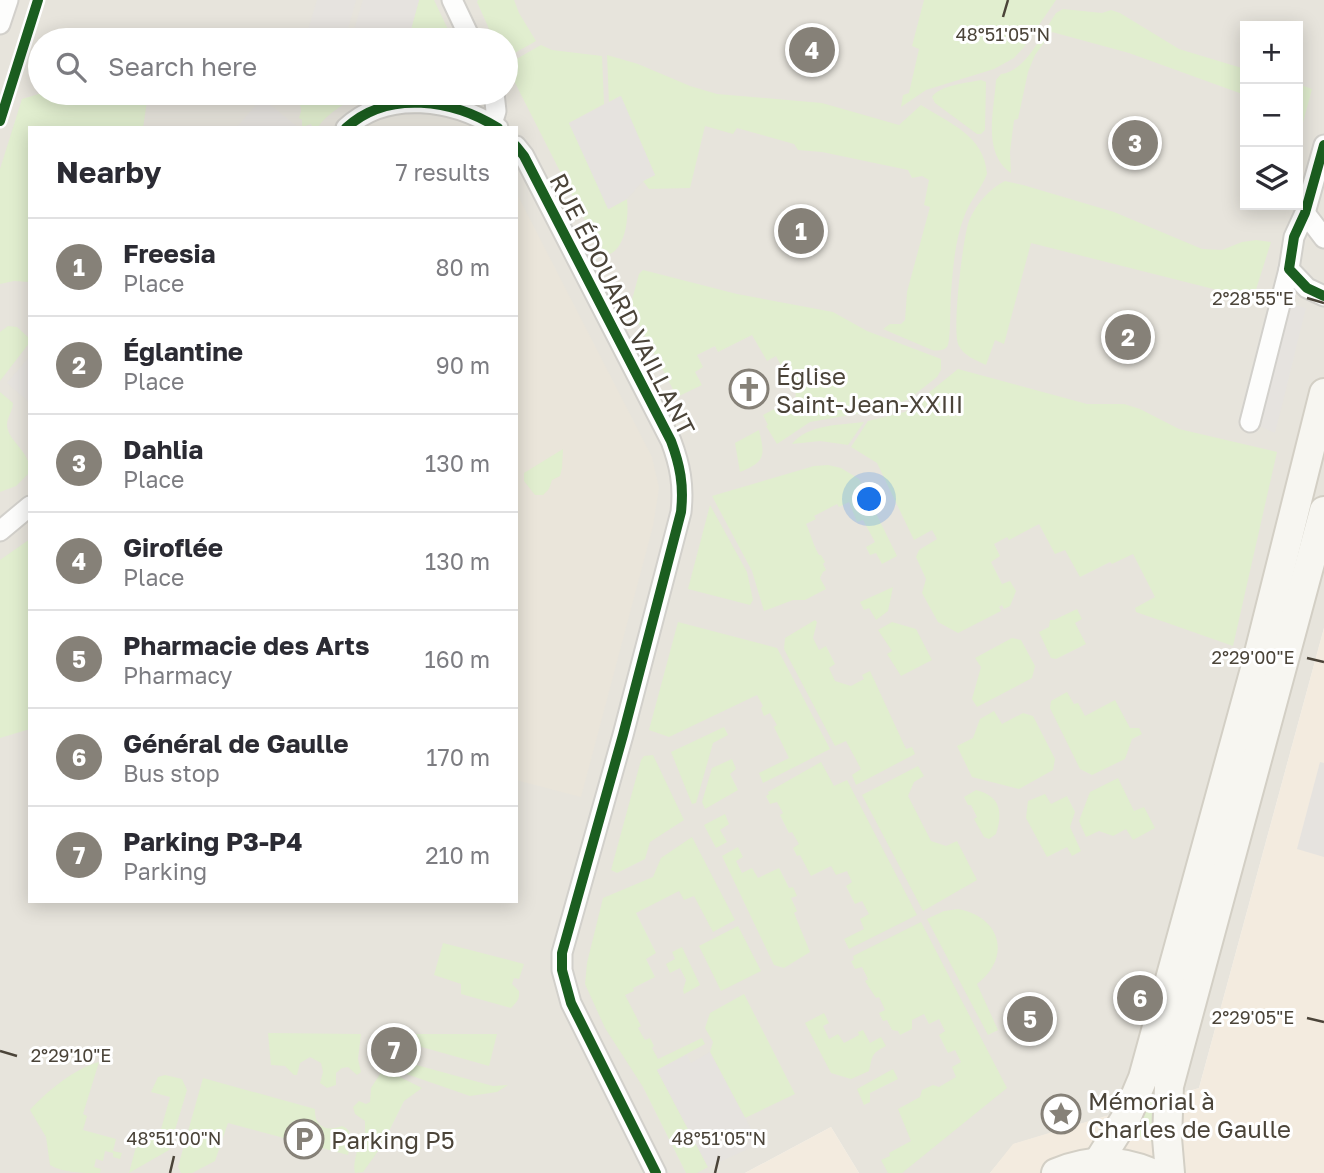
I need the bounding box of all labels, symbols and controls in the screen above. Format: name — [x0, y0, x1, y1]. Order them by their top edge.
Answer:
map controls — [1240, 21, 1303, 210]
button: + — [1240, 21, 1303, 84]
text: 48°51'05"N — [956, 23, 1050, 45]
pin: 4 — [789, 24, 835, 76]
search box — [28, 28, 518, 105]
icon: search — [52, 48, 90, 86]
text: Search here — [108, 51, 257, 82]
button: − — [1240, 84, 1303, 147]
pin: 3 — [1112, 117, 1158, 169]
button: layers — [1240, 147, 1303, 210]
text: Nearby — [56, 154, 161, 190]
text: 7 results — [396, 158, 490, 186]
street label: RUE ÉDOUARD VAILLANT — [544, 168, 702, 440]
pin: 1 — [778, 205, 824, 257]
text: Freesia — [123, 238, 216, 269]
text: 1 — [73, 253, 85, 281]
text: 80 m — [436, 253, 490, 281]
text: Place — [123, 269, 184, 297]
text: 2°28'55"E — [1212, 287, 1294, 309]
pin: 2 — [1105, 311, 1151, 363]
text: Églantine — [123, 336, 243, 367]
text: 2 — [72, 351, 86, 379]
text: 90 m — [436, 351, 490, 379]
place label: Église Saint-Jean-XXIII — [776, 361, 963, 418]
text: Place — [123, 367, 184, 395]
church icon: Église Saint-Jean-XXIII — [728, 368, 770, 410]
text: Dahlia — [123, 434, 203, 465]
text: 3 — [72, 449, 86, 477]
text: 130 m — [425, 449, 490, 477]
text: Place — [123, 465, 184, 493]
your location — [852, 482, 886, 516]
text: Giroflée — [123, 532, 223, 563]
text: 4 — [72, 547, 86, 575]
text: 130 m — [425, 547, 490, 575]
text: Place — [123, 563, 184, 591]
text: Pharmacie des Arts — [123, 630, 370, 661]
text: 5 — [72, 645, 86, 673]
text: 160 m — [425, 645, 490, 673]
text: 2°29'00"E — [1211, 646, 1295, 668]
text: Pharmacy — [123, 661, 232, 689]
text: Général de Gaulle — [123, 728, 349, 759]
text: 6 — [72, 743, 86, 771]
text: 170 m — [426, 743, 490, 771]
text: Bus stop — [123, 759, 220, 787]
text: Parking P3-P4 — [123, 826, 303, 857]
text: 7 — [73, 841, 85, 869]
text: 210 m — [425, 841, 490, 869]
text: Parking — [123, 857, 207, 885]
pin: 6 — [1117, 972, 1163, 1024]
pin: 5 — [1007, 993, 1053, 1045]
text: 2°29'05"E — [1212, 1006, 1294, 1028]
pin: 7 — [371, 1024, 417, 1076]
text: 2°29'10"E — [31, 1044, 111, 1066]
place label: Mémorial à Charles de Gaulle — [1088, 1086, 1291, 1143]
place icon: Mémorial à Charles de Gaulle — [1040, 1093, 1082, 1135]
parking icon: Parking P5 — [283, 1118, 325, 1160]
place label: Parking P5 — [331, 1125, 455, 1154]
text: 48°51'00"N — [126, 1127, 222, 1149]
text: 48°51'05"N — [672, 1127, 766, 1149]

